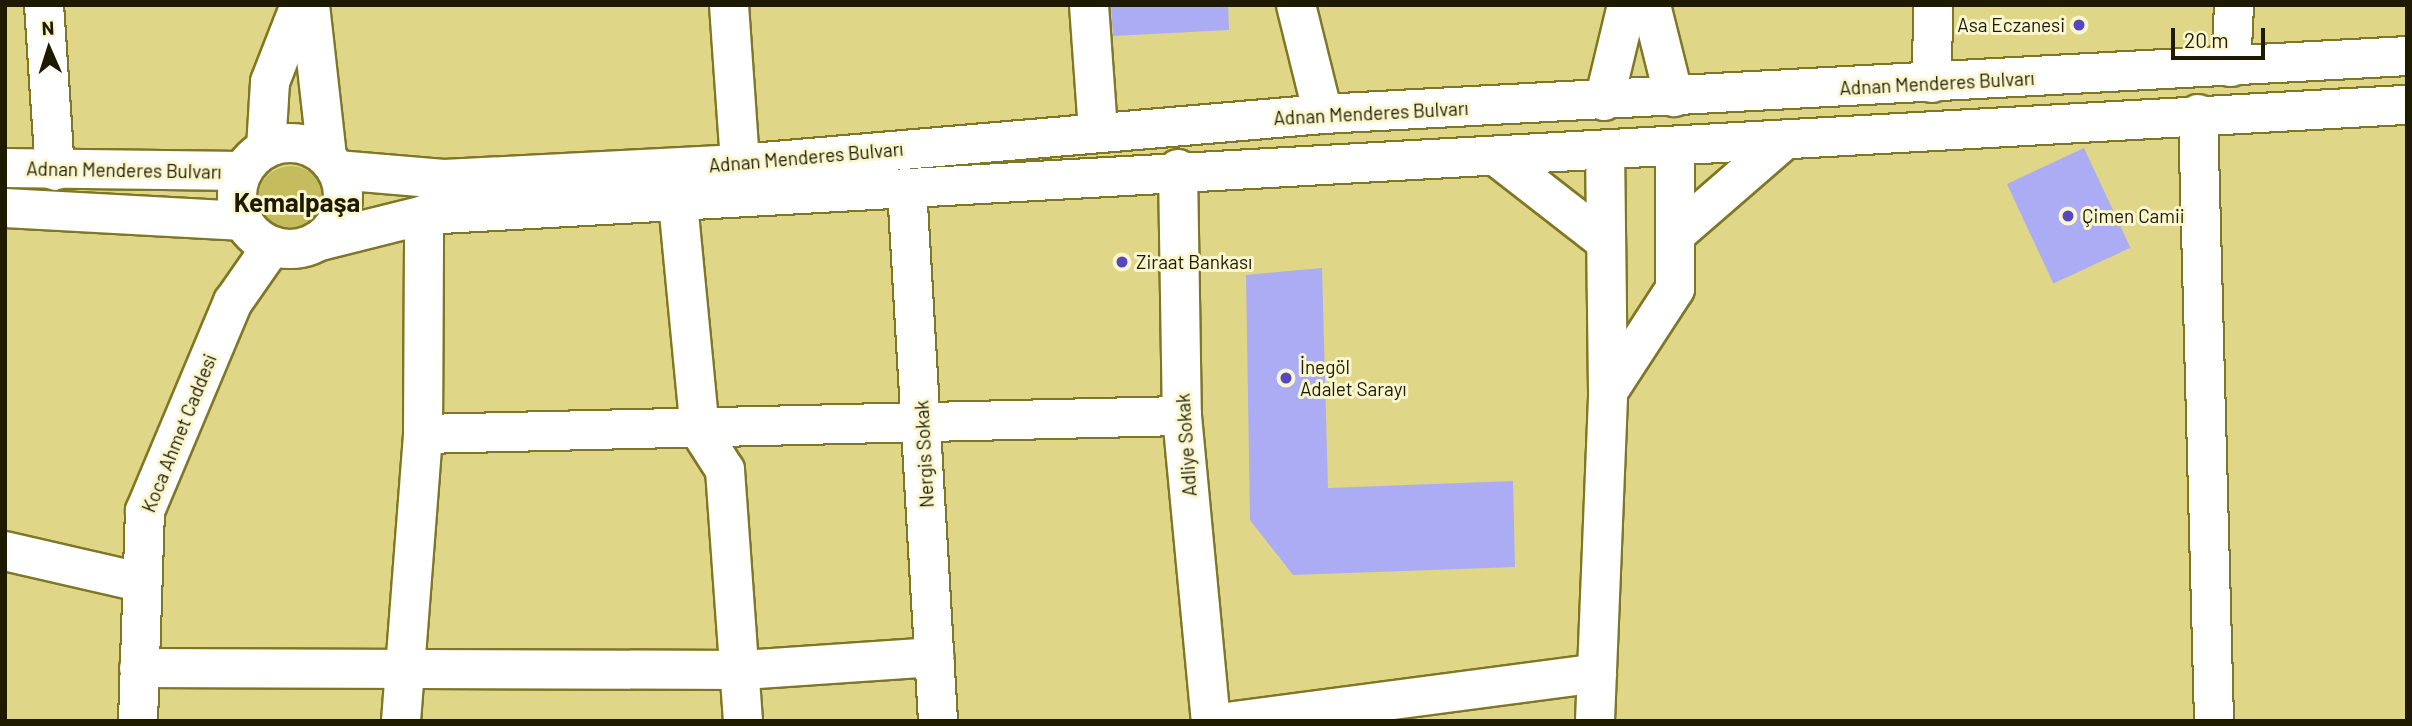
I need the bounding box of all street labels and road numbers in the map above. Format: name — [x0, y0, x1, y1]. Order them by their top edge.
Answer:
street label: Adnan Menderes Bulvarı — [1839, 67, 2035, 99]
street label: Adnan Menderes Bulvarı — [1273, 97, 1469, 129]
street label: Adnan Menderes Bulvarı — [708, 137, 904, 177]
street label: Adnan Menderes Bulvarı — [26, 157, 222, 183]
street label: Koca Ahmet Caddesi — [137, 350, 221, 516]
street label: Adliye Sokak — [1171, 393, 1201, 497]
street label: Nergis Sokak — [910, 400, 938, 508]

